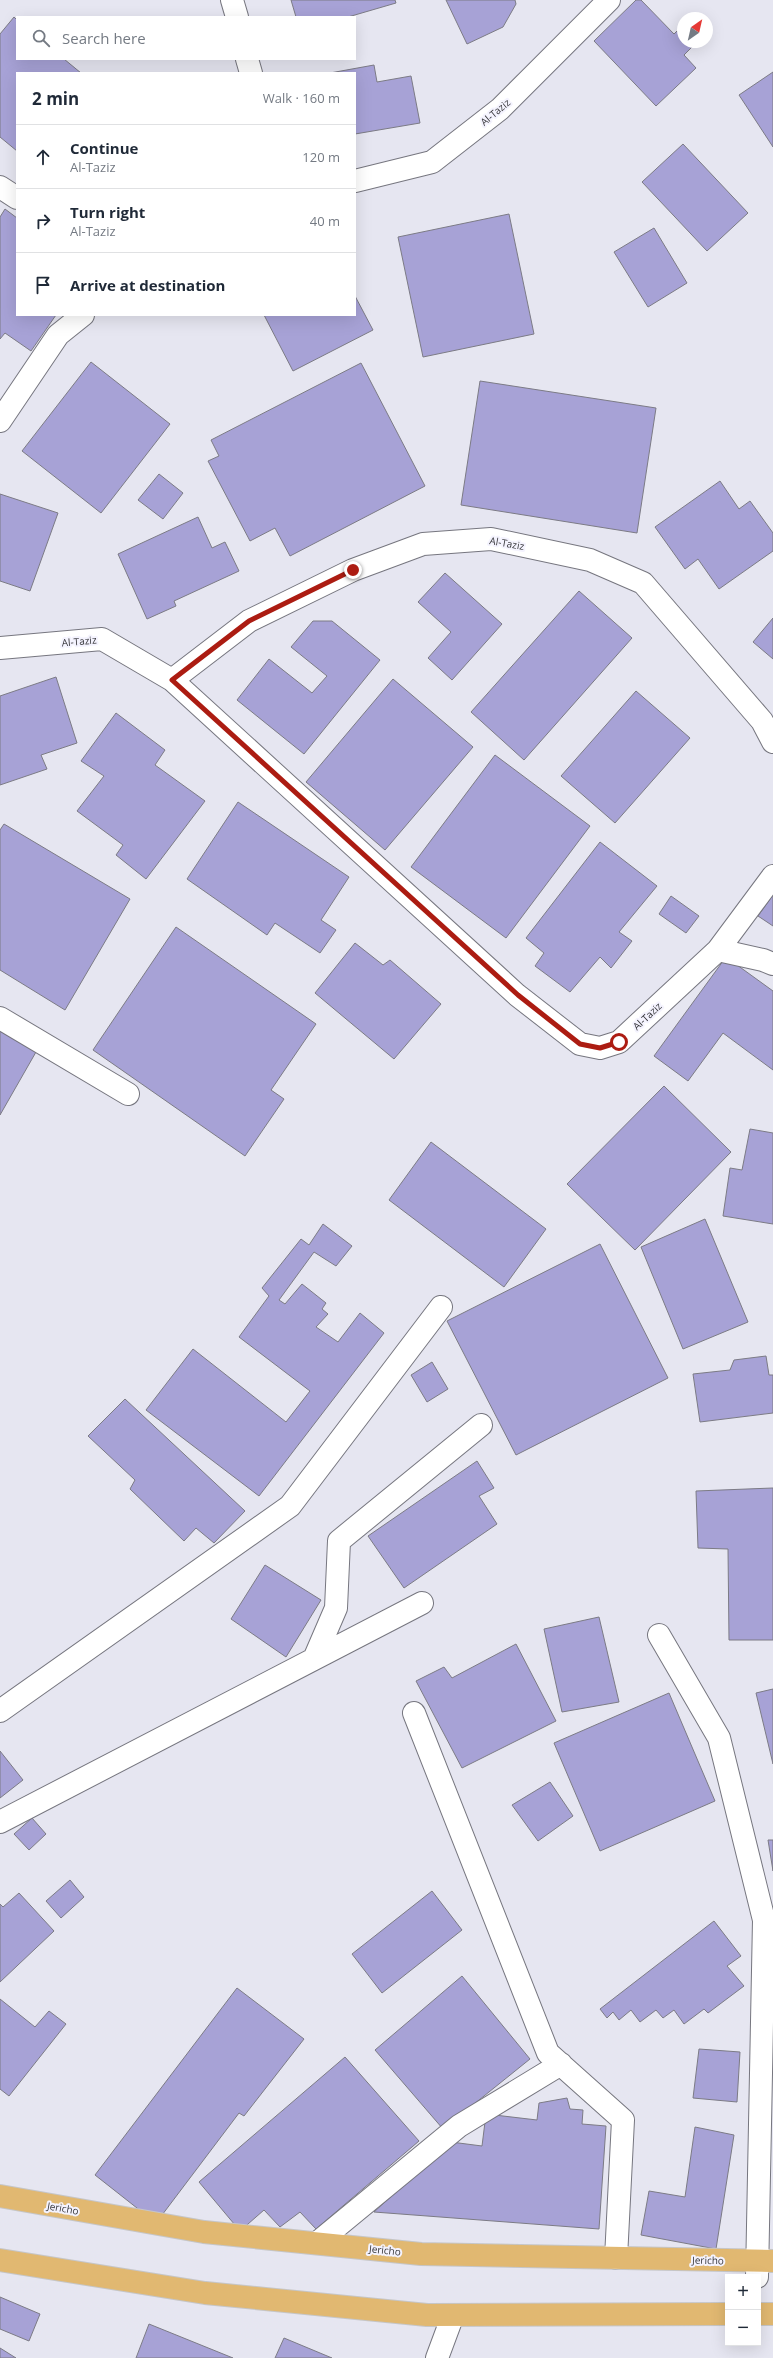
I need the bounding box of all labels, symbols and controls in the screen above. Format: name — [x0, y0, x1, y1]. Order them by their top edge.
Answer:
north arrow — [677, 12, 713, 48]
search box — [16, 16, 356, 60]
icon: search — [30, 27, 52, 49]
text: Search here — [62, 28, 146, 48]
text: 2 min — [32, 87, 79, 110]
text: Walk · 160 m — [263, 89, 340, 107]
street label: Al-Taziz — [477, 95, 513, 129]
text: Continue — [70, 138, 138, 158]
icon: ahead — [32, 146, 54, 168]
text: 120 m — [302, 148, 340, 166]
text: Al-Taziz — [70, 158, 116, 176]
text: Turn right — [70, 202, 145, 222]
icon: right — [32, 210, 54, 232]
text: 40 m — [310, 212, 340, 230]
text: Al-Taziz — [70, 222, 116, 240]
icon: arrive — [32, 274, 54, 296]
text: Arrive at destination — [70, 275, 225, 295]
street label: Al-Taziz — [489, 533, 526, 553]
route end — [344, 561, 362, 579]
street label: Al-Taziz — [61, 632, 97, 649]
street label: Al-Taziz — [629, 999, 665, 1033]
route start — [610, 1033, 628, 1051]
street label: Jericho — [45, 2198, 80, 2218]
street label: Jericho — [367, 2241, 402, 2259]
street label: Jericho — [691, 2253, 724, 2267]
map controls — [725, 2274, 761, 2346]
button: + — [725, 2274, 761, 2310]
button: − — [725, 2310, 761, 2346]

